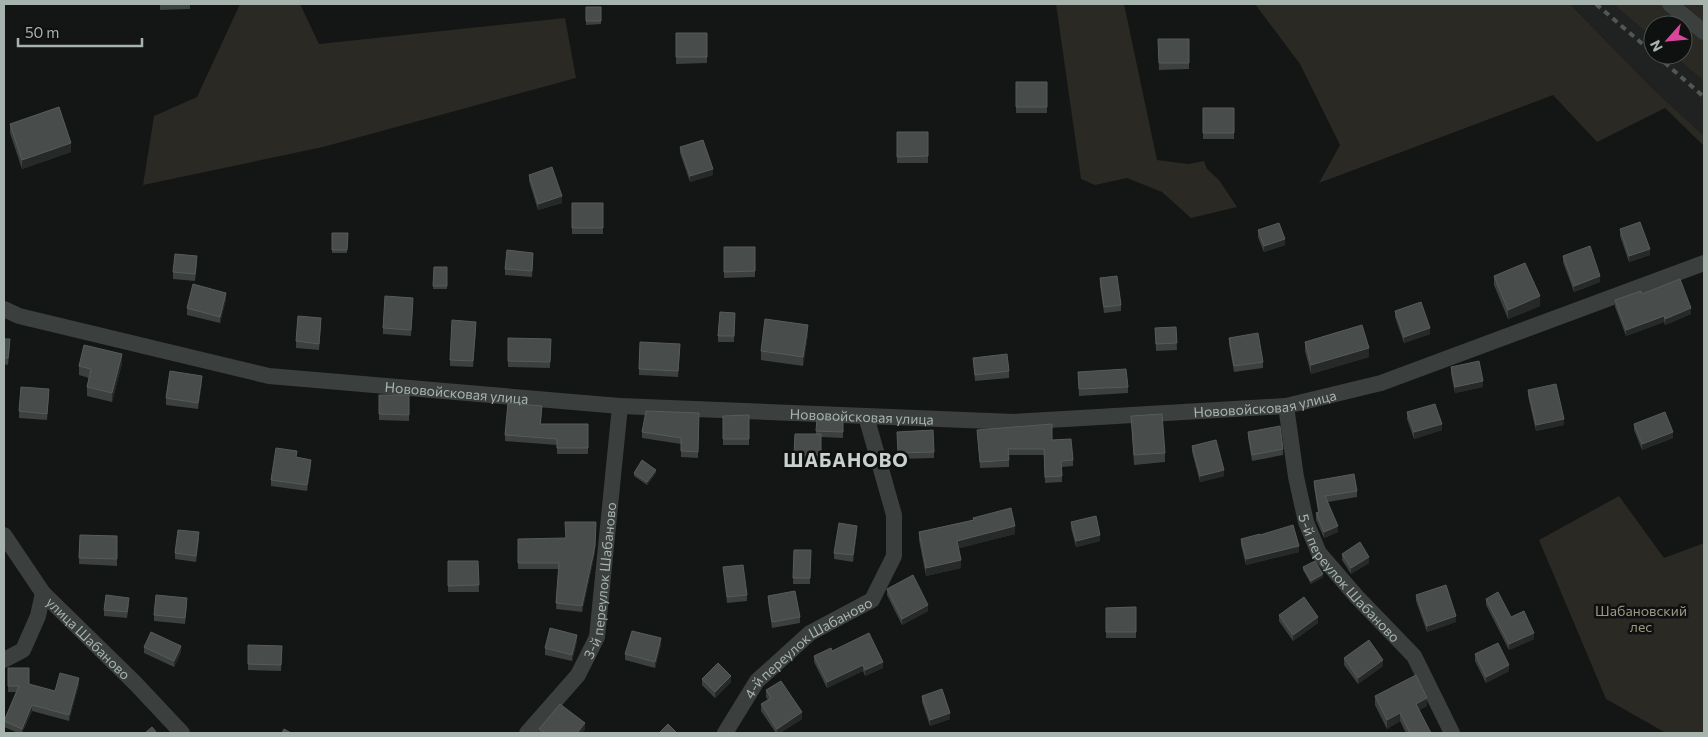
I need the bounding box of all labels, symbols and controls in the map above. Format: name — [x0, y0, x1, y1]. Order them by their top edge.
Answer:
scale bar — [18, 15, 141, 47]
north arrow — [1643, 15, 1693, 65]
text: 50 m — [25, 23, 59, 41]
text: N — [1646, 38, 1666, 55]
street label: Нововойсковая улица — [384, 377, 529, 407]
street label: Нововойсковая улица — [1193, 386, 1338, 420]
street label: Нововойсковая улица — [790, 404, 934, 427]
district label: ШАБАНОВО — [783, 448, 909, 471]
street label: 3-й переулок Шабаново — [579, 501, 619, 661]
street label: 5-й переулок Шабаново — [1296, 512, 1404, 645]
street label: улица Шабаново — [43, 593, 134, 683]
street label: 4-й переулок Шабаново — [740, 593, 875, 701]
park label: Шабановский лес — [1595, 602, 1687, 635]

